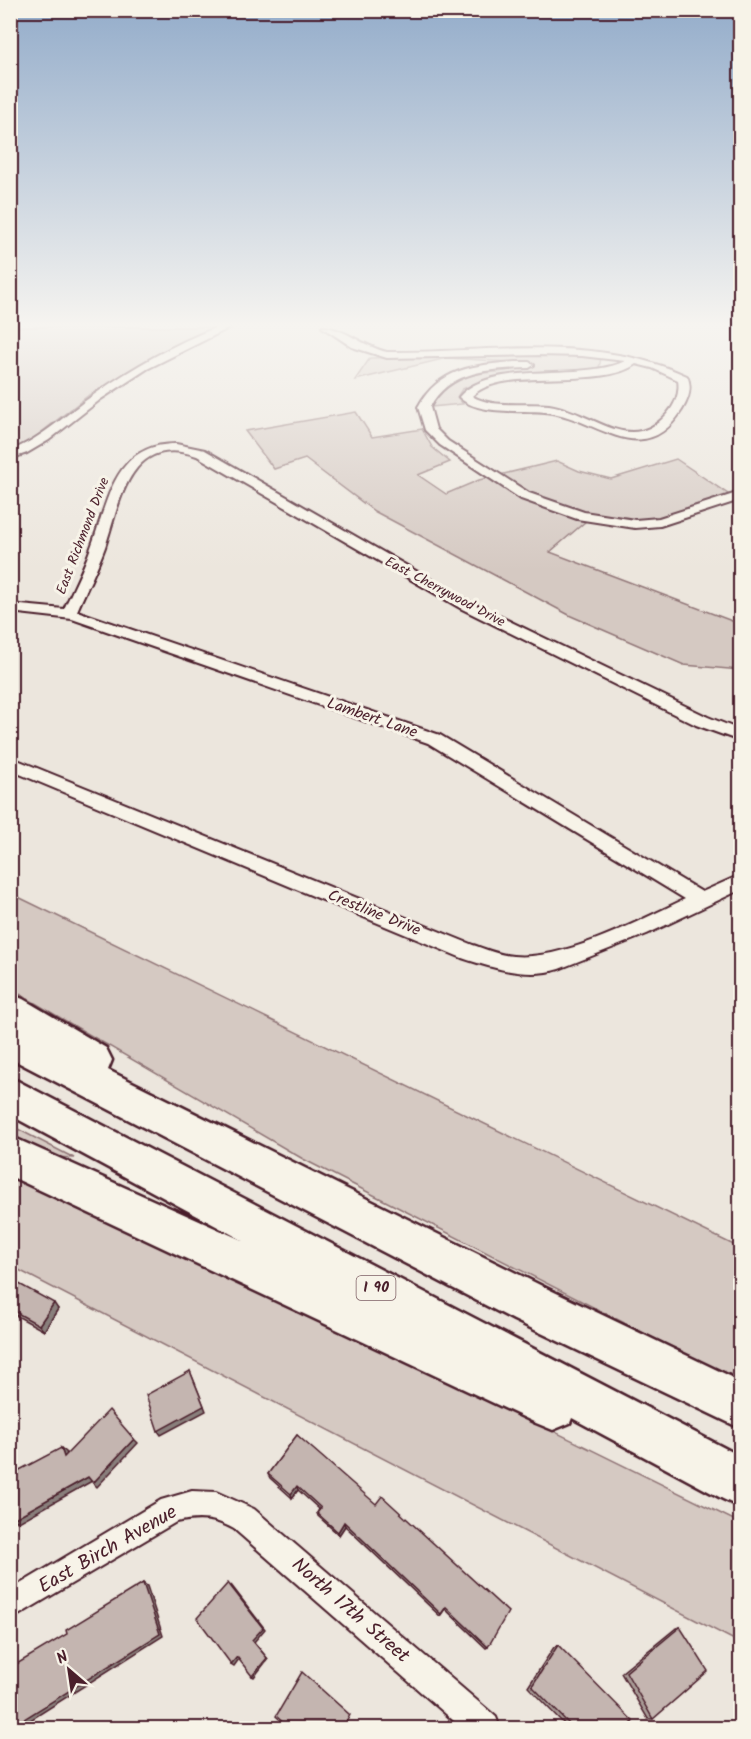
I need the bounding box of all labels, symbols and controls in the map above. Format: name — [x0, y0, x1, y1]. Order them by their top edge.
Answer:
street label: East Richmond Drive — [51, 474, 116, 598]
street label: East Cherrywood Drive — [381, 551, 510, 633]
street label: Lambert Lane — [323, 691, 421, 745]
street label: Crestline Drive — [324, 883, 424, 943]
road number: I 90 — [356, 1276, 395, 1300]
street label: East Birch Avenue — [32, 1497, 184, 1603]
street label: North 17th Street — [284, 1550, 417, 1672]
north arrow — [39, 1640, 99, 1700]
text: N — [52, 1645, 73, 1672]

